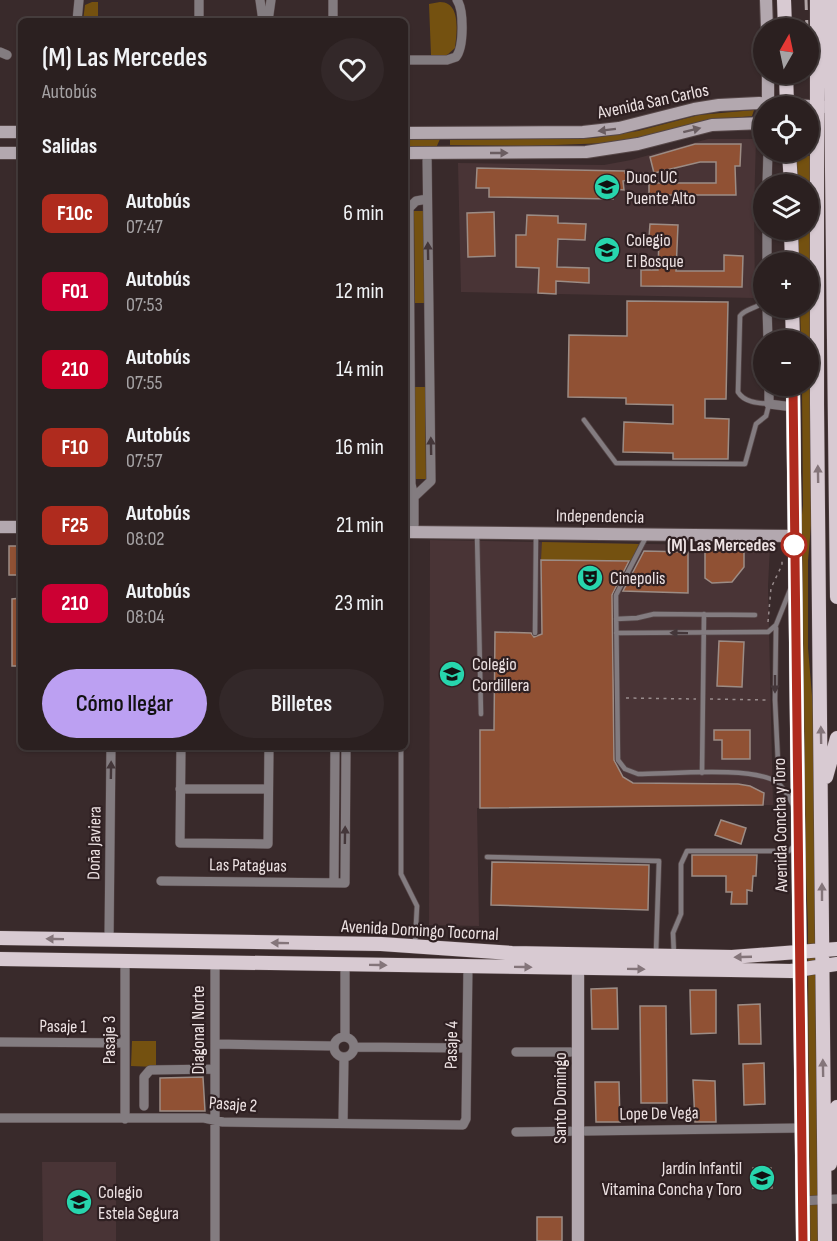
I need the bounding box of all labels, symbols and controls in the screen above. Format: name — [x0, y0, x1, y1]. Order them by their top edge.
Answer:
north arrow — [753, 18, 819, 84]
map controls — [753, 18, 819, 396]
button: heart — [321, 38, 384, 101]
text: (M) Las Mercedes — [42, 41, 207, 74]
street label: Avenida San Carlos — [595, 79, 711, 124]
text: Autobús — [42, 80, 97, 104]
button: locate — [753, 96, 819, 162]
one-way arrow — [683, 124, 701, 134]
one-way arrow — [598, 125, 617, 134]
text: Salidas — [42, 133, 97, 160]
one-way arrow — [490, 148, 509, 158]
place label: Duoc UC Puente Alto — [626, 167, 696, 209]
school or university icon: Duoc UC Puente Alto — [592, 172, 622, 202]
button: layers — [753, 174, 819, 240]
text: Autobús — [126, 188, 190, 215]
text: 6 min — [343, 200, 384, 227]
text: F10c — [57, 201, 93, 226]
text: 07:47 — [126, 215, 163, 239]
place label: Colegio El Bosque — [626, 230, 684, 272]
school or university icon: Colegio El Bosque — [592, 235, 622, 265]
one-way arrow — [423, 242, 433, 261]
button: + — [753, 252, 819, 318]
text: Autobús — [126, 266, 190, 293]
text: 12 min — [336, 278, 384, 305]
text: F01 — [62, 279, 88, 304]
text: 07:53 — [126, 293, 163, 317]
button: − — [753, 330, 819, 396]
text: Autobús — [126, 344, 190, 371]
text: 14 min — [336, 356, 384, 383]
text: 210 — [61, 357, 89, 382]
text: 07:55 — [126, 371, 163, 395]
text: Autobús — [126, 422, 190, 449]
text: 16 min — [336, 434, 384, 461]
text: F10 — [61, 435, 89, 460]
one-way arrow — [426, 437, 436, 456]
text: 07:57 — [126, 449, 162, 473]
one-way arrow — [813, 464, 823, 483]
text: Autobús — [126, 500, 190, 527]
street label: Independencia — [556, 505, 644, 528]
text: 21 min — [336, 512, 384, 539]
text: F25 — [62, 513, 88, 538]
text: 08:02 — [126, 527, 165, 551]
marker: (M) Las Mercedes — [781, 532, 807, 558]
place label: (M) Las Mercedes — [667, 535, 776, 556]
theatre icon: Cinepolis — [575, 563, 605, 593]
place label: Cinepolis — [610, 568, 665, 589]
text: Autobús — [126, 578, 190, 605]
text: 23 min — [335, 590, 384, 617]
text: 210 — [61, 591, 89, 616]
text: 08:04 — [126, 605, 165, 629]
one-way arrow — [669, 628, 688, 638]
place label: Colegio Cordillera — [472, 654, 530, 696]
school or university icon: Colegio Cordillera — [437, 659, 467, 689]
button: Cómo llegar — [42, 669, 207, 738]
button: Billetes — [219, 669, 384, 738]
one-way arrow — [770, 674, 780, 693]
one-way arrow — [816, 725, 826, 744]
street label: Avenida Concha y Toro — [769, 758, 792, 893]
one-way arrow — [106, 760, 116, 779]
street label: Doña Javiera — [83, 806, 106, 880]
one-way arrow — [340, 825, 350, 844]
street label: Las Pataguas — [209, 854, 287, 877]
one-way arrow — [817, 882, 827, 901]
street label: Avenida Domingo Tocornal — [340, 916, 499, 945]
one-way arrow — [45, 934, 64, 944]
one-way arrow — [271, 938, 290, 948]
one-way arrow — [733, 952, 752, 961]
one-way arrow — [369, 960, 388, 970]
one-way arrow — [513, 962, 532, 972]
one-way arrow — [627, 964, 646, 974]
street label: Diagonal Norte — [188, 985, 209, 1075]
street label: Pasaje 1 — [39, 1016, 87, 1037]
street label: Pasaje 3 — [99, 1016, 120, 1064]
street label: Pasaje 4 — [441, 1020, 462, 1069]
street label: Santo Domingo — [550, 1052, 571, 1144]
one-way arrow — [818, 1058, 828, 1077]
street label: Pasaje 2 — [208, 1092, 258, 1117]
street label: Lope De Vega — [619, 1102, 699, 1125]
place label: Jardín Infantil Vitamina Concha y Toro — [602, 1158, 742, 1200]
school or university icon: Jardín Infantil Vitamina Concha y Toro — [747, 1163, 777, 1193]
place label: Colegio Estela Segura — [98, 1182, 179, 1224]
school or university icon: Colegio Estela Segura — [64, 1187, 94, 1217]

